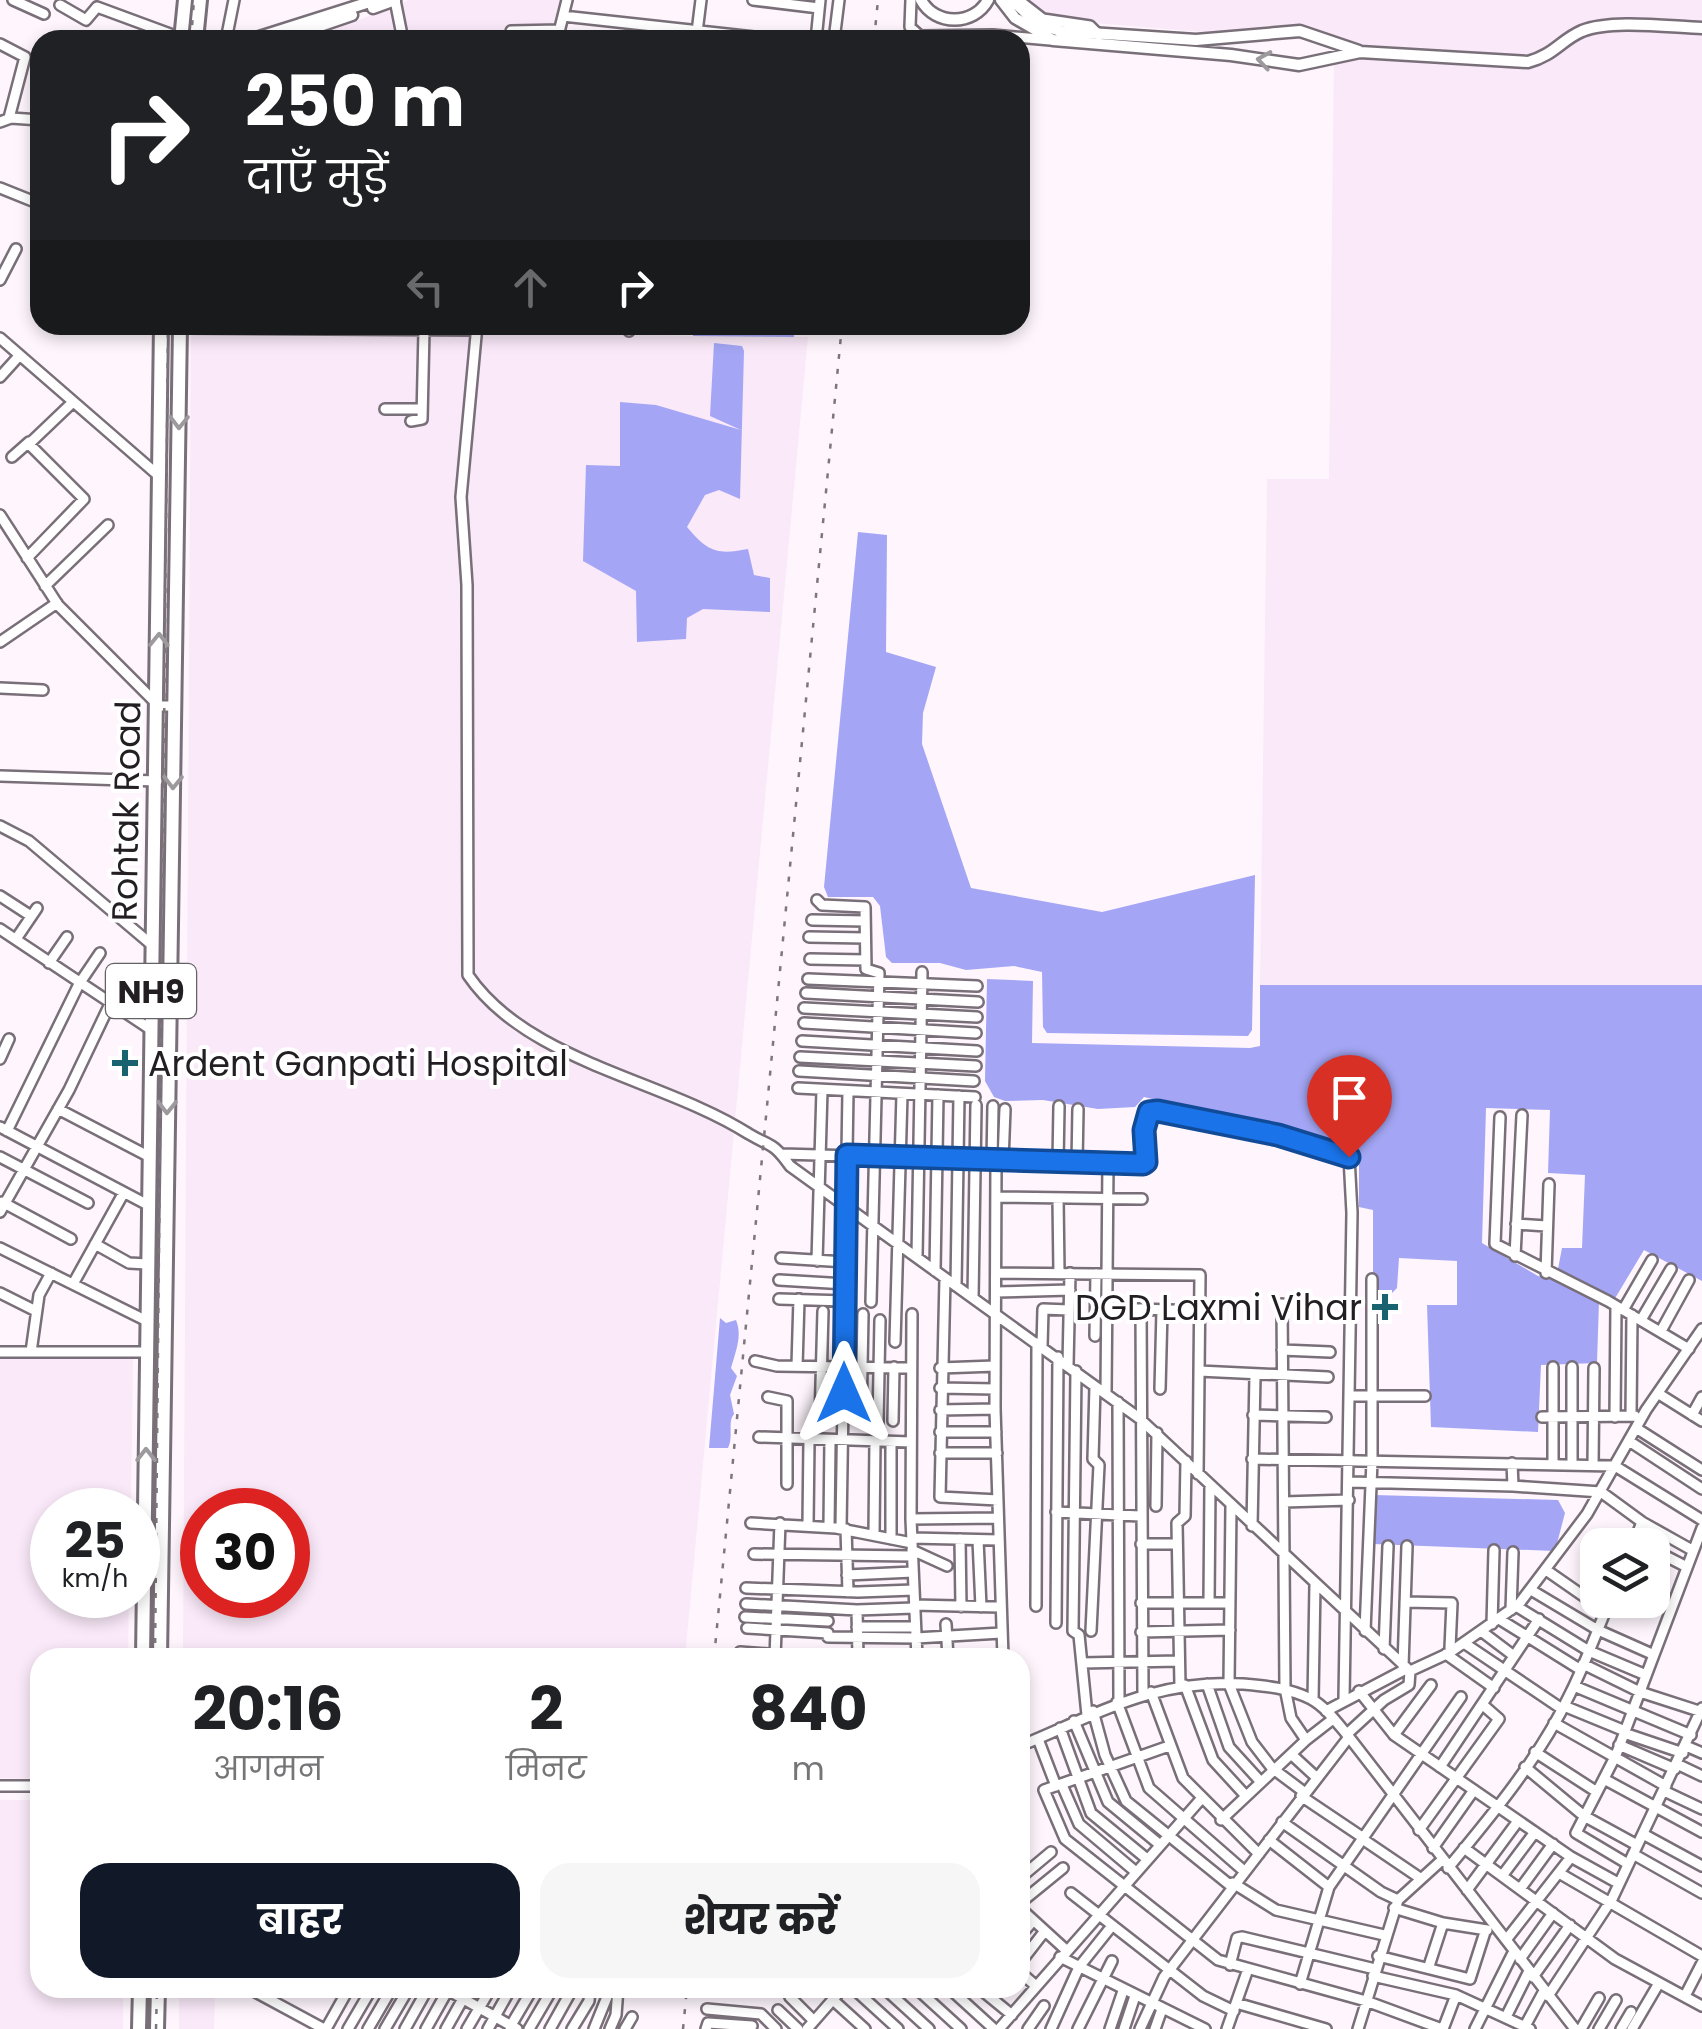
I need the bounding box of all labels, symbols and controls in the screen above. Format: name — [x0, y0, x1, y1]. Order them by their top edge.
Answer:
one-way arrow — [1256, 50, 1273, 71]
text: 250 m — [245, 52, 465, 151]
icon: right — [80, 70, 210, 200]
text: दाएँ मुड़ें — [245, 146, 388, 209]
icon: left — [398, 260, 453, 315]
icon: ahead — [503, 260, 558, 315]
icon: right — [608, 260, 663, 315]
one-way arrow — [168, 416, 190, 431]
one-way arrow — [148, 632, 170, 648]
street label: Rohtak Road — [100, 700, 152, 922]
one-way arrow — [162, 776, 184, 791]
road number: NH9 — [106, 964, 196, 1018]
place label: Ardent Ganpati Hospital — [148, 1039, 568, 1088]
marker: Ardent Ganpati Hospital — [112, 1050, 138, 1076]
pin — [1307, 1055, 1392, 1158]
icon: arrive — [1322, 1070, 1377, 1125]
one-way arrow — [157, 1100, 178, 1116]
place label: DGD Laxmi Vihar — [1075, 1283, 1362, 1332]
marker: DGD Laxmi Vihar — [1372, 1294, 1398, 1320]
position arrow — [792, 1341, 896, 1445]
one-way arrow — [136, 1447, 157, 1463]
speed limit sign: 30 — [180, 1488, 310, 1618]
text: 25 — [64, 1505, 126, 1576]
map controls — [1580, 1528, 1670, 1618]
button: layers — [1580, 1528, 1670, 1618]
text: km/h — [62, 1561, 128, 1596]
text: 20:16 — [192, 1667, 344, 1751]
text: 2 — [529, 1667, 563, 1751]
text: 840 — [749, 1667, 868, 1751]
text: आगमन — [213, 1746, 323, 1791]
text: मिनट — [506, 1746, 587, 1791]
text: m — [792, 1746, 825, 1791]
button: बाहर — [80, 1863, 520, 1978]
button: शेयर करें — [540, 1863, 980, 1978]

